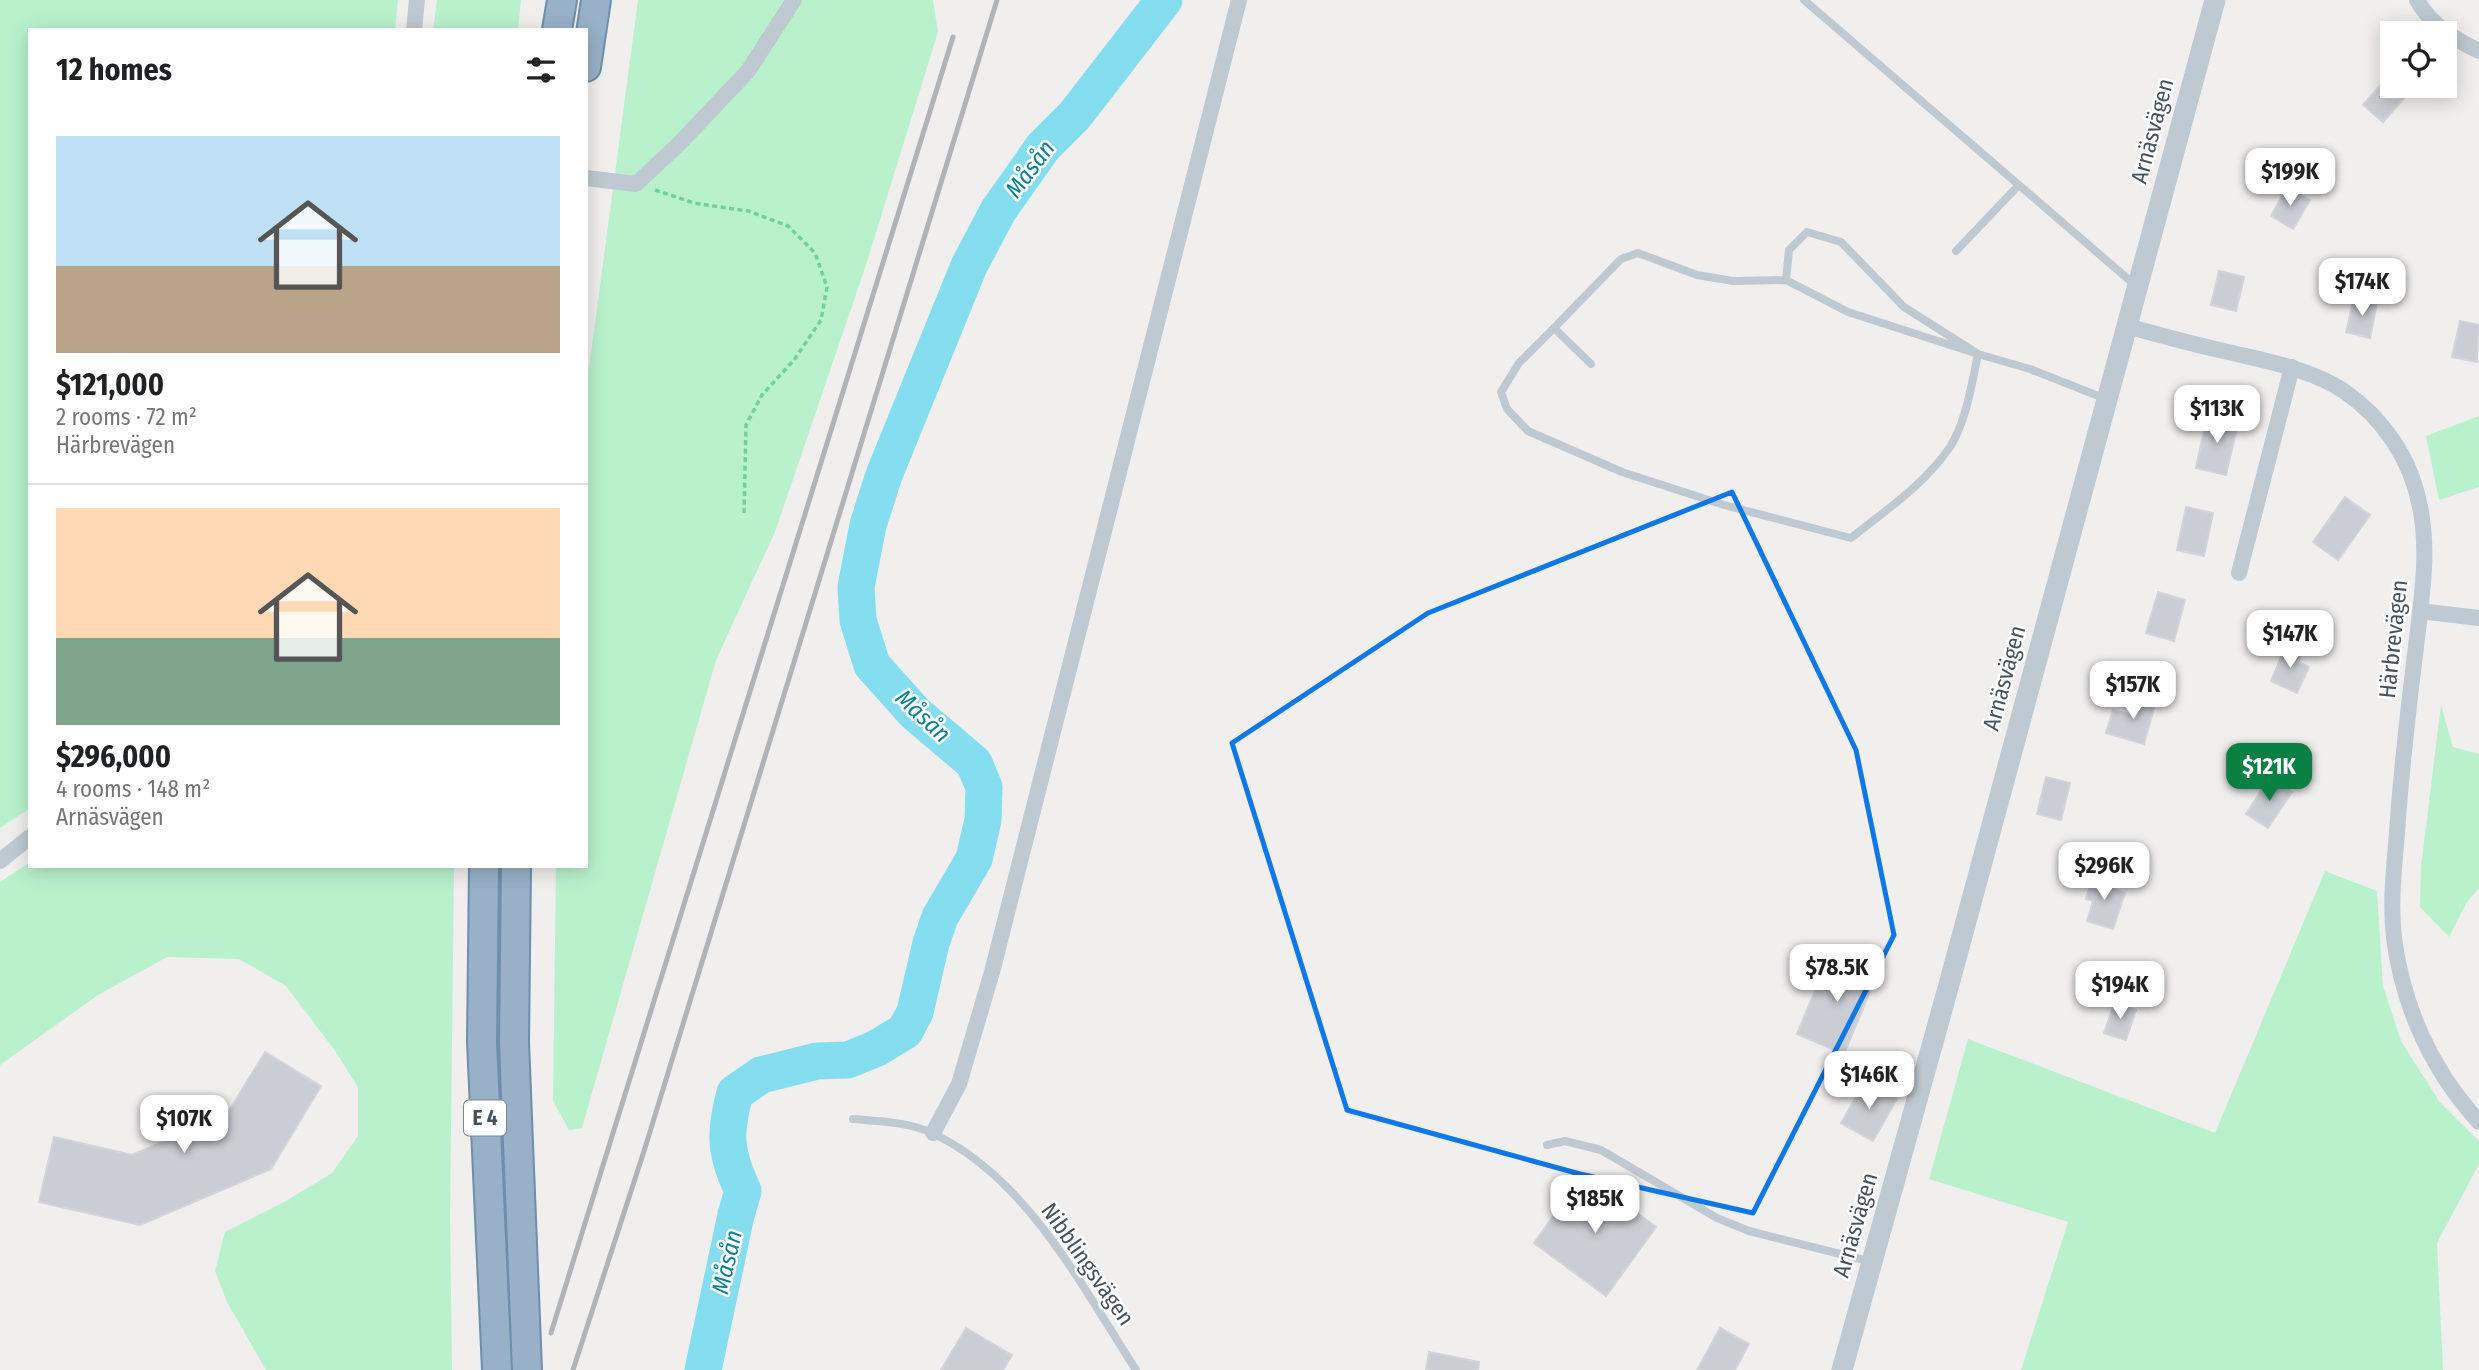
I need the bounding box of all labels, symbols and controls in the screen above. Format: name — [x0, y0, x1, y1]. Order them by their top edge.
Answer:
map controls — [2380, 21, 2457, 98]
button: locate — [2380, 21, 2457, 98]
icon: filters — [522, 51, 560, 89]
text: 12 homes — [56, 52, 172, 88]
street label: Arnäsvägen — [2125, 75, 2179, 187]
water label: Måsån — [999, 135, 1061, 203]
pin: $199K — [2241, 148, 2339, 208]
text: $199K — [2261, 157, 2319, 185]
icon: home — [245, 182, 371, 308]
pin: $174K — [2313, 258, 2411, 318]
text: $174K — [2335, 267, 2389, 295]
text: $121,000 — [56, 367, 164, 403]
pin: $113K — [2168, 386, 2266, 445]
text: $113K — [2190, 394, 2244, 422]
text: 2 rooms · 72 m² — [56, 403, 197, 431]
text: Härbrevägen — [56, 431, 175, 459]
icon: home — [245, 554, 371, 680]
street label: Härbrevägen — [2373, 578, 2413, 700]
pin: $147K — [2241, 610, 2339, 670]
text: $147K — [2263, 619, 2317, 647]
street label: Arnäsvägen — [1977, 622, 2031, 734]
pin: $157K — [2084, 662, 2182, 721]
text: $157K — [2106, 670, 2160, 698]
water label: Måsån — [890, 684, 956, 748]
text: $296,000 — [56, 739, 171, 775]
pin: $121K — [2220, 744, 2318, 803]
text: $121K — [2242, 752, 2296, 780]
text: 4 rooms · 148 m² — [56, 775, 210, 803]
text: Arnäsvägen — [56, 803, 164, 831]
pin: $296K — [2055, 842, 2153, 902]
text: $296K — [2074, 851, 2134, 879]
pin: $78.5K — [1780, 944, 1894, 1004]
text: $78.5K — [1806, 953, 1868, 981]
pin: $194K — [2071, 962, 2169, 1021]
text: $194K — [2091, 970, 2149, 998]
pin: $146K — [1820, 1052, 1918, 1111]
text: $146K — [1840, 1060, 1898, 1088]
pin: $107K — [135, 1096, 233, 1155]
road number: E 4 — [464, 1100, 506, 1136]
text: $107K — [156, 1104, 212, 1132]
street label: Arnäsvägen — [1827, 1169, 1883, 1281]
pin: $185K — [1546, 1176, 1644, 1235]
text: $185K — [1566, 1184, 1624, 1212]
street label: Nibblingsvägen — [1035, 1197, 1141, 1331]
water label: Måsån — [706, 1227, 748, 1297]

